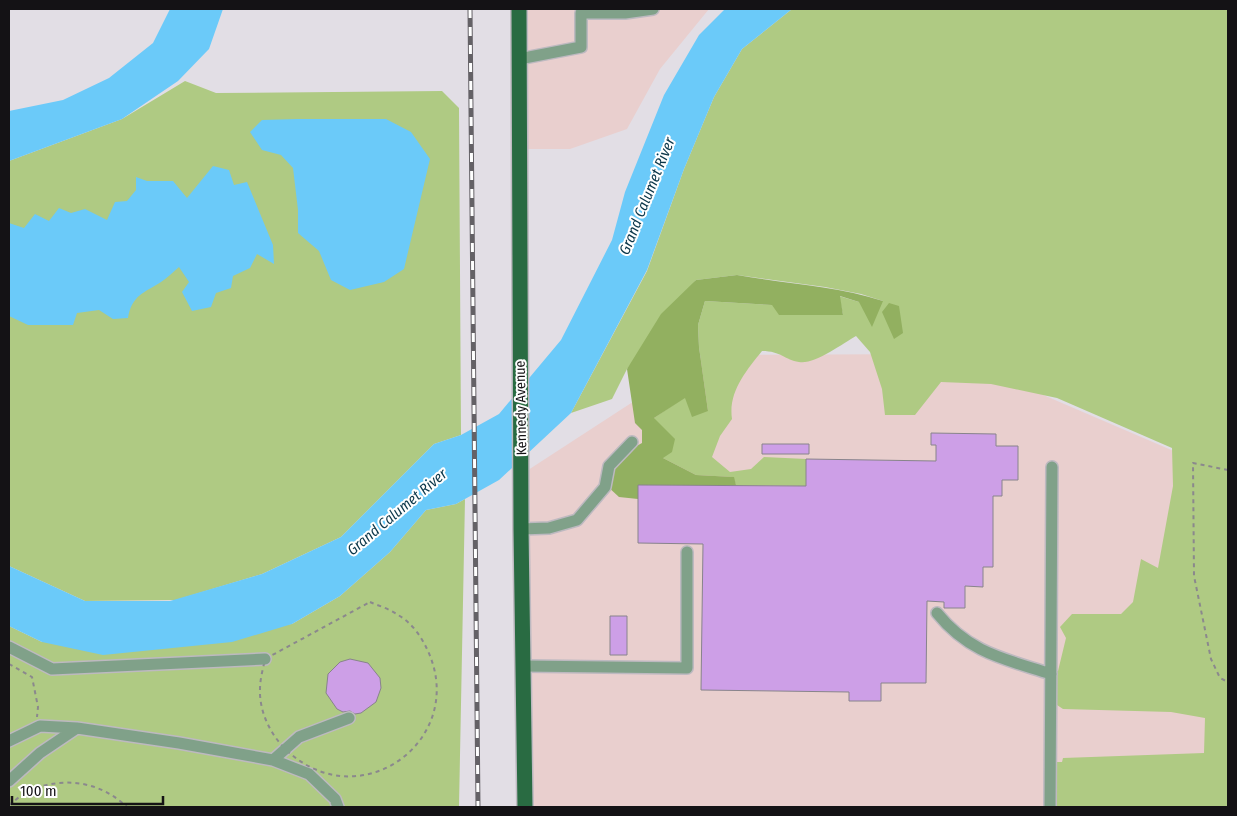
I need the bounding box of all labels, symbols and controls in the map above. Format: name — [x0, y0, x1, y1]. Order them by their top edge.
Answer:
water label: Grand Calumet River — [615, 134, 679, 257]
street label: Kennedy Avenue — [512, 360, 530, 456]
water label: Grand Calumet River — [343, 464, 451, 559]
scale bar — [12, 774, 164, 806]
text: 100 m — [20, 782, 57, 800]

